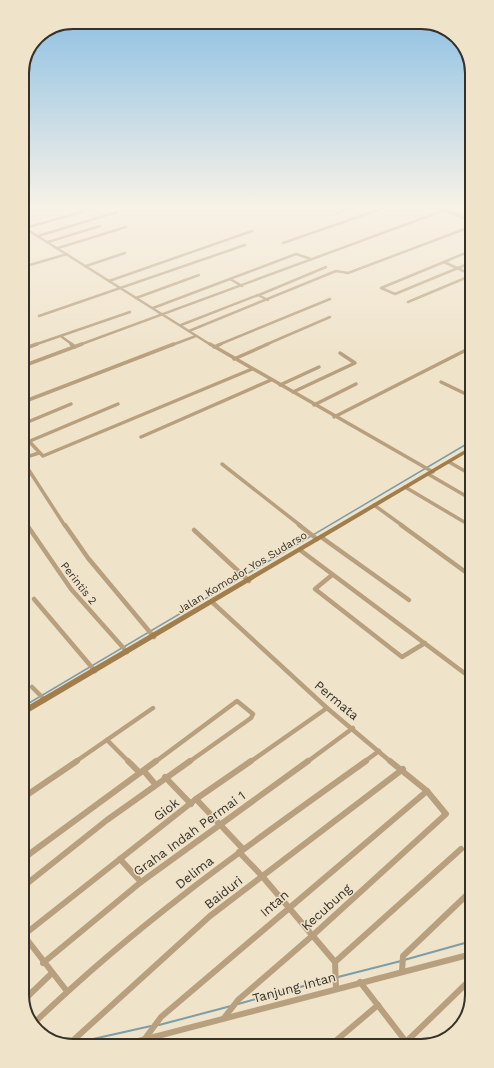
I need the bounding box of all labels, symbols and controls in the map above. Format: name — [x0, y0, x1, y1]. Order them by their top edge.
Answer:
street label: Jalan Komodor Yos Sudarso — [175, 528, 309, 616]
street label: Perintis 2 — [58, 559, 99, 607]
street label: Permata — [312, 678, 362, 724]
street label: Graha Indah Permai 1 — [131, 788, 248, 879]
street label: Giok — [151, 794, 182, 824]
street label: Delima — [172, 853, 217, 892]
street label: Baiduri — [201, 873, 245, 912]
street label: Kecubung — [298, 881, 354, 934]
street label: Intan — [257, 887, 292, 920]
street label: Tanjung Intan — [251, 969, 337, 1006]

